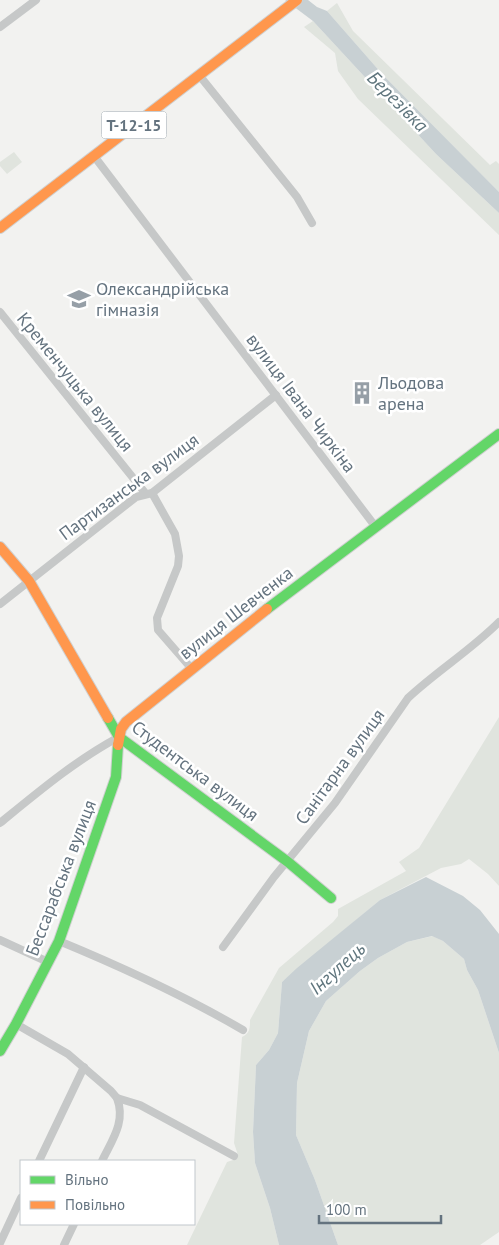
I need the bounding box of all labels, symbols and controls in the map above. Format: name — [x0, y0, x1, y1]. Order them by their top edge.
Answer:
water label: Березівка — [363, 66, 434, 137]
road number: Т-12-15 — [102, 112, 166, 138]
place label: Олександрійська гімназія — [96, 277, 229, 321]
school or university icon: Олександрійська гімназія — [66, 286, 92, 312]
street label: Кременчуцька вулиця — [12, 307, 139, 456]
street label: вулиця Івана Чиркіна — [242, 329, 361, 477]
place label: Льодова арена — [377, 371, 444, 415]
building icon: Льодова арена — [349, 380, 375, 406]
street label: Партизанська вулиця — [54, 428, 203, 545]
street label: вулиця Шевченка — [174, 561, 297, 664]
street label: Санітарна вулиця — [290, 704, 389, 829]
street label: Студентська вулиця — [127, 715, 263, 826]
street label: Бессарабська вулиця — [20, 797, 101, 959]
water label: Інгулець — [304, 936, 370, 1000]
legend — [20, 1160, 195, 1225]
text: Вільно — [65, 1170, 108, 1189]
scale bar — [319, 1192, 442, 1224]
text: Повільно — [65, 1195, 125, 1214]
text: 100 m — [326, 1200, 367, 1219]

